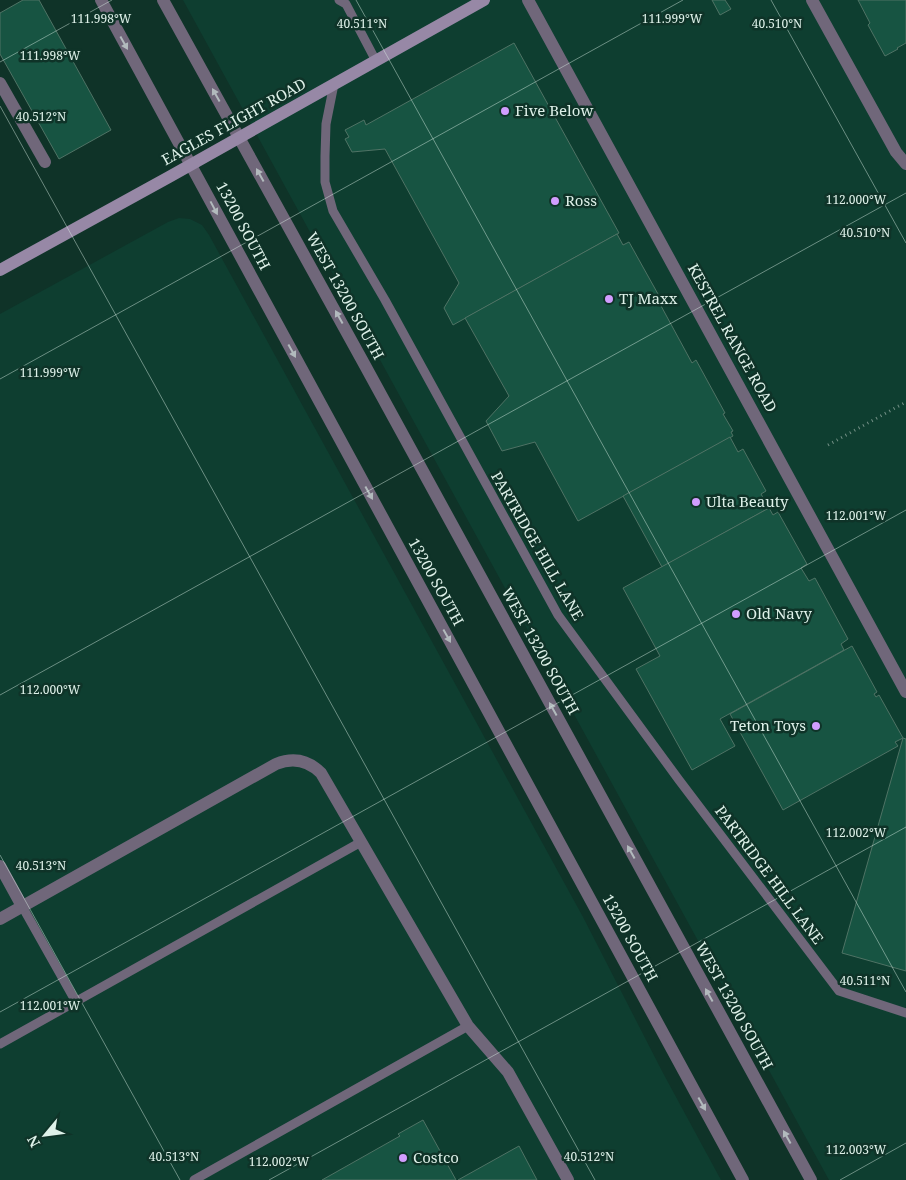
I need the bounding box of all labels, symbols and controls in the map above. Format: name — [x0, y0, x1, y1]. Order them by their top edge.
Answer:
text: 111.998°W — [71, 10, 132, 27]
text: 111.999°W — [642, 10, 703, 27]
text: 40.511°N — [337, 15, 387, 32]
text: 40.510°N — [752, 15, 802, 32]
one-way arrow — [120, 36, 129, 49]
text: 111.998°W — [20, 47, 81, 64]
street label: EAGLES FLIGHT ROAD — [158, 73, 309, 169]
one-way arrow — [211, 89, 220, 102]
place label: Five Below — [515, 100, 593, 120]
marker: Five Below — [499, 105, 511, 117]
text: 40.512°N — [16, 108, 66, 125]
one-way arrow — [256, 168, 264, 183]
street label: 13200 SOUTH — [212, 178, 276, 273]
place label: Ross — [565, 190, 597, 210]
text: 112.000°W — [826, 191, 887, 208]
marker: Ross — [549, 195, 561, 207]
one-way arrow — [210, 201, 218, 215]
text: 40.510°N — [840, 224, 890, 241]
street label: WEST 13200 SOUTH — [302, 228, 389, 363]
street label: KESTREL RANGE ROAD — [684, 260, 782, 415]
place label: TJ Maxx — [619, 288, 678, 308]
marker: TJ Maxx — [603, 293, 615, 305]
one-way arrow — [334, 311, 343, 324]
one-way arrow — [288, 343, 296, 358]
text: 111.999°W — [20, 364, 81, 381]
street label: PARTRIDGE HILL LANE — [487, 468, 589, 623]
one-way arrow — [365, 486, 373, 501]
place label: Ulta Beauty — [706, 491, 789, 511]
marker: Ulta Beauty — [690, 496, 702, 508]
text: 112.001°W — [826, 507, 887, 524]
street label: 13200 SOUTH — [405, 534, 469, 629]
street label: WEST 13200 SOUTH — [497, 583, 584, 718]
place label: Old Navy — [746, 603, 812, 623]
marker: Old Navy — [730, 608, 742, 620]
one-way arrow — [443, 629, 451, 643]
text: 112.000°W — [20, 681, 81, 698]
one-way arrow — [549, 703, 558, 716]
place label: Teton Toys — [730, 715, 806, 735]
marker: Teton Toys — [810, 720, 822, 732]
street label: PARTRIDGE HILL LANE — [711, 801, 828, 948]
text: 112.002°W — [826, 824, 887, 841]
one-way arrow — [627, 845, 635, 859]
text: 40.513°N — [16, 857, 66, 874]
street label: 13200 SOUTH — [599, 890, 663, 985]
street label: WEST 13200 SOUTH — [691, 938, 778, 1073]
text: 40.511°N — [840, 972, 890, 989]
one-way arrow — [705, 987, 713, 1002]
text: 112.001°W — [20, 997, 81, 1014]
one-way arrow — [697, 1098, 706, 1111]
north arrow — [20, 1110, 70, 1160]
one-way arrow — [783, 1130, 791, 1145]
text: N — [22, 1132, 44, 1151]
text: 112.003°W — [826, 1141, 887, 1158]
place label: Costco — [413, 1147, 459, 1167]
text: 40.513°N — [149, 1148, 199, 1165]
text: 40.512°N — [564, 1148, 614, 1165]
marker: Costco — [397, 1152, 409, 1164]
text: 112.002°W — [249, 1153, 310, 1170]

